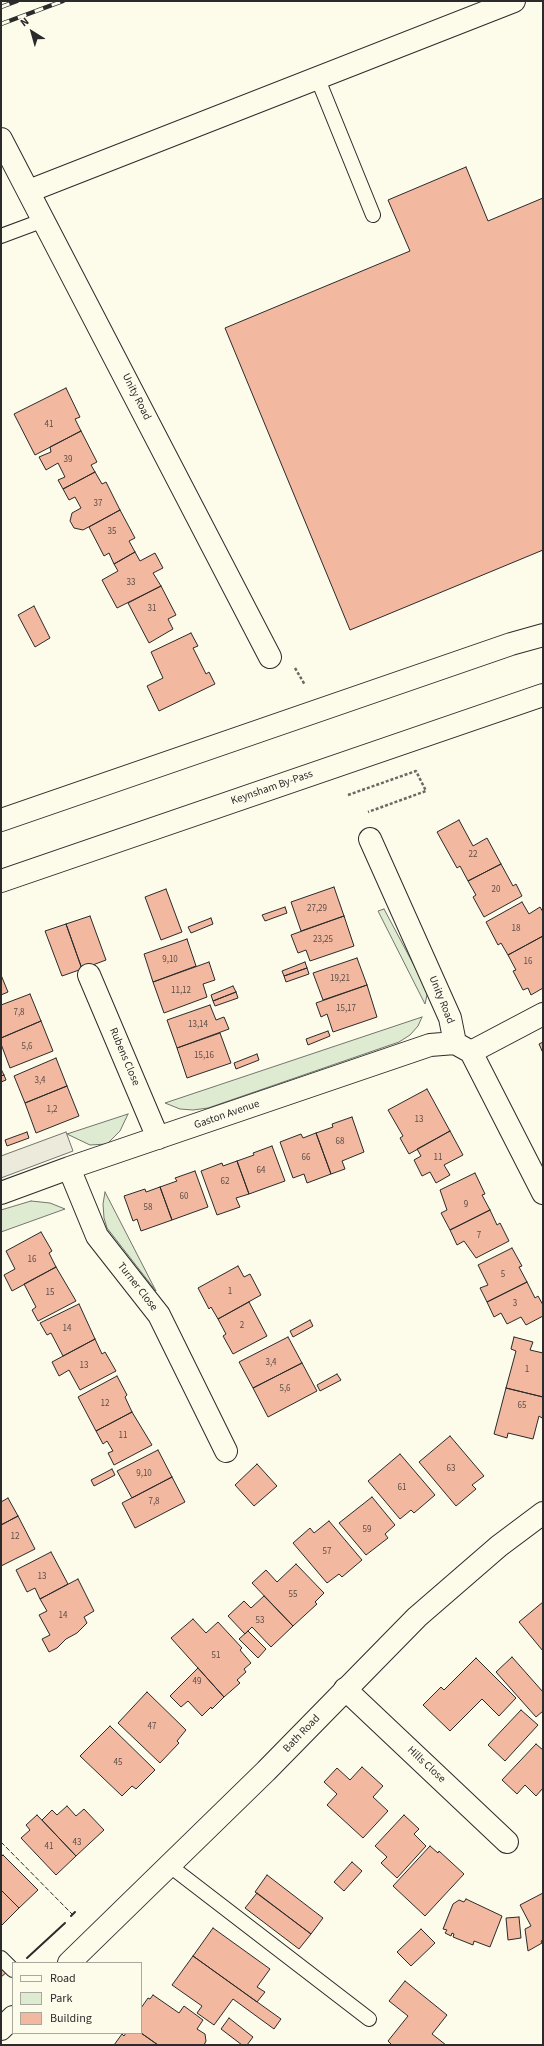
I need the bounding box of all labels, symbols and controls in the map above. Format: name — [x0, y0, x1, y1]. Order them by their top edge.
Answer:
north arrow — [12, 12, 52, 52]
text: N — [17, 14, 32, 30]
street label: Unity Road — [119, 372, 153, 422]
house number: 41 — [45, 420, 53, 430]
house number: 39 — [64, 455, 72, 465]
house number: 37 — [94, 499, 102, 509]
house number: 35 — [108, 527, 116, 537]
house number: 33 — [127, 578, 135, 588]
house number: 31 — [148, 604, 156, 614]
street label: Keynsham By-Pass — [229, 768, 315, 808]
house number: 22 — [469, 850, 477, 860]
house number: 20 — [492, 885, 500, 895]
house number: 27,29 — [307, 904, 327, 914]
house number: 18 — [512, 924, 520, 934]
house number: 23,25 — [313, 935, 333, 945]
house number: 9,10 — [162, 955, 178, 965]
house number: 16 — [524, 957, 532, 967]
house number: 19,21 — [330, 974, 350, 984]
street label: Unity Road — [425, 974, 457, 1026]
house number: 11,12 — [171, 986, 191, 996]
house number: 15,17 — [336, 1004, 356, 1014]
house number: 7,8 — [13, 1008, 25, 1018]
house number: 13,14 — [188, 1020, 208, 1030]
street label: Rubens Close — [106, 1026, 142, 1088]
house number: 5,6 — [21, 1042, 33, 1052]
house number: 15,16 — [194, 1051, 214, 1061]
house number: 3,4 — [34, 1076, 46, 1086]
street label: Gaston Avenue — [193, 1098, 261, 1132]
house number: 1,2 — [46, 1105, 58, 1115]
house number: 13 — [415, 1115, 423, 1125]
house number: 68 — [336, 1137, 344, 1147]
house number: 66 — [302, 1153, 310, 1163]
house number: 11 — [434, 1153, 442, 1163]
house number: 64 — [257, 1166, 265, 1176]
house number: 62 — [221, 1177, 229, 1187]
house number: 60 — [180, 1192, 188, 1202]
house number: 9 — [464, 1200, 468, 1210]
house number: 58 — [144, 1203, 152, 1213]
house number: 7 — [477, 1231, 481, 1241]
house number: 16 — [28, 1255, 36, 1265]
street label: Turner Close — [114, 1260, 160, 1314]
house number: 5 — [501, 1270, 505, 1280]
house number: 1 — [228, 1287, 232, 1297]
house number: 15 — [46, 1288, 54, 1298]
house number: 3 — [513, 1299, 517, 1309]
house number: 2 — [240, 1321, 244, 1331]
house number: 14 — [63, 1324, 71, 1334]
house number: 3,4 — [265, 1358, 277, 1368]
house number: 13 — [80, 1361, 88, 1371]
house number: 1 — [525, 1365, 529, 1375]
house number: 5,6 — [279, 1384, 291, 1394]
house number: 12 — [101, 1399, 109, 1409]
house number: 65 — [518, 1401, 526, 1411]
house number: 11 — [119, 1431, 127, 1441]
house number: 63 — [447, 1464, 455, 1474]
house number: 9,10 — [136, 1469, 152, 1479]
house number: 61 — [398, 1483, 406, 1493]
house number: 7,8 — [148, 1497, 160, 1507]
house number: 59 — [363, 1525, 371, 1535]
house number: 12 — [11, 1532, 19, 1542]
house number: 57 — [323, 1547, 331, 1557]
house number: 13 — [38, 1572, 46, 1582]
house number: 55 — [289, 1590, 297, 1600]
house number: 14 — [59, 1611, 67, 1621]
house number: 53 — [256, 1616, 264, 1626]
house number: 51 — [212, 1651, 220, 1661]
house number: 49 — [193, 1677, 201, 1687]
street label: Bath Road — [281, 1712, 323, 1756]
house number: 47 — [148, 1722, 156, 1732]
street label: Hills Close — [404, 1744, 448, 1786]
house number: 45 — [114, 1758, 122, 1768]
house number: 43 — [73, 1838, 81, 1848]
house number: 41 — [45, 1842, 53, 1852]
legend — [12, 1962, 142, 2034]
text: Road — [50, 1970, 76, 1987]
text: Park — [50, 1990, 72, 2007]
text: Building — [50, 2010, 92, 2027]

